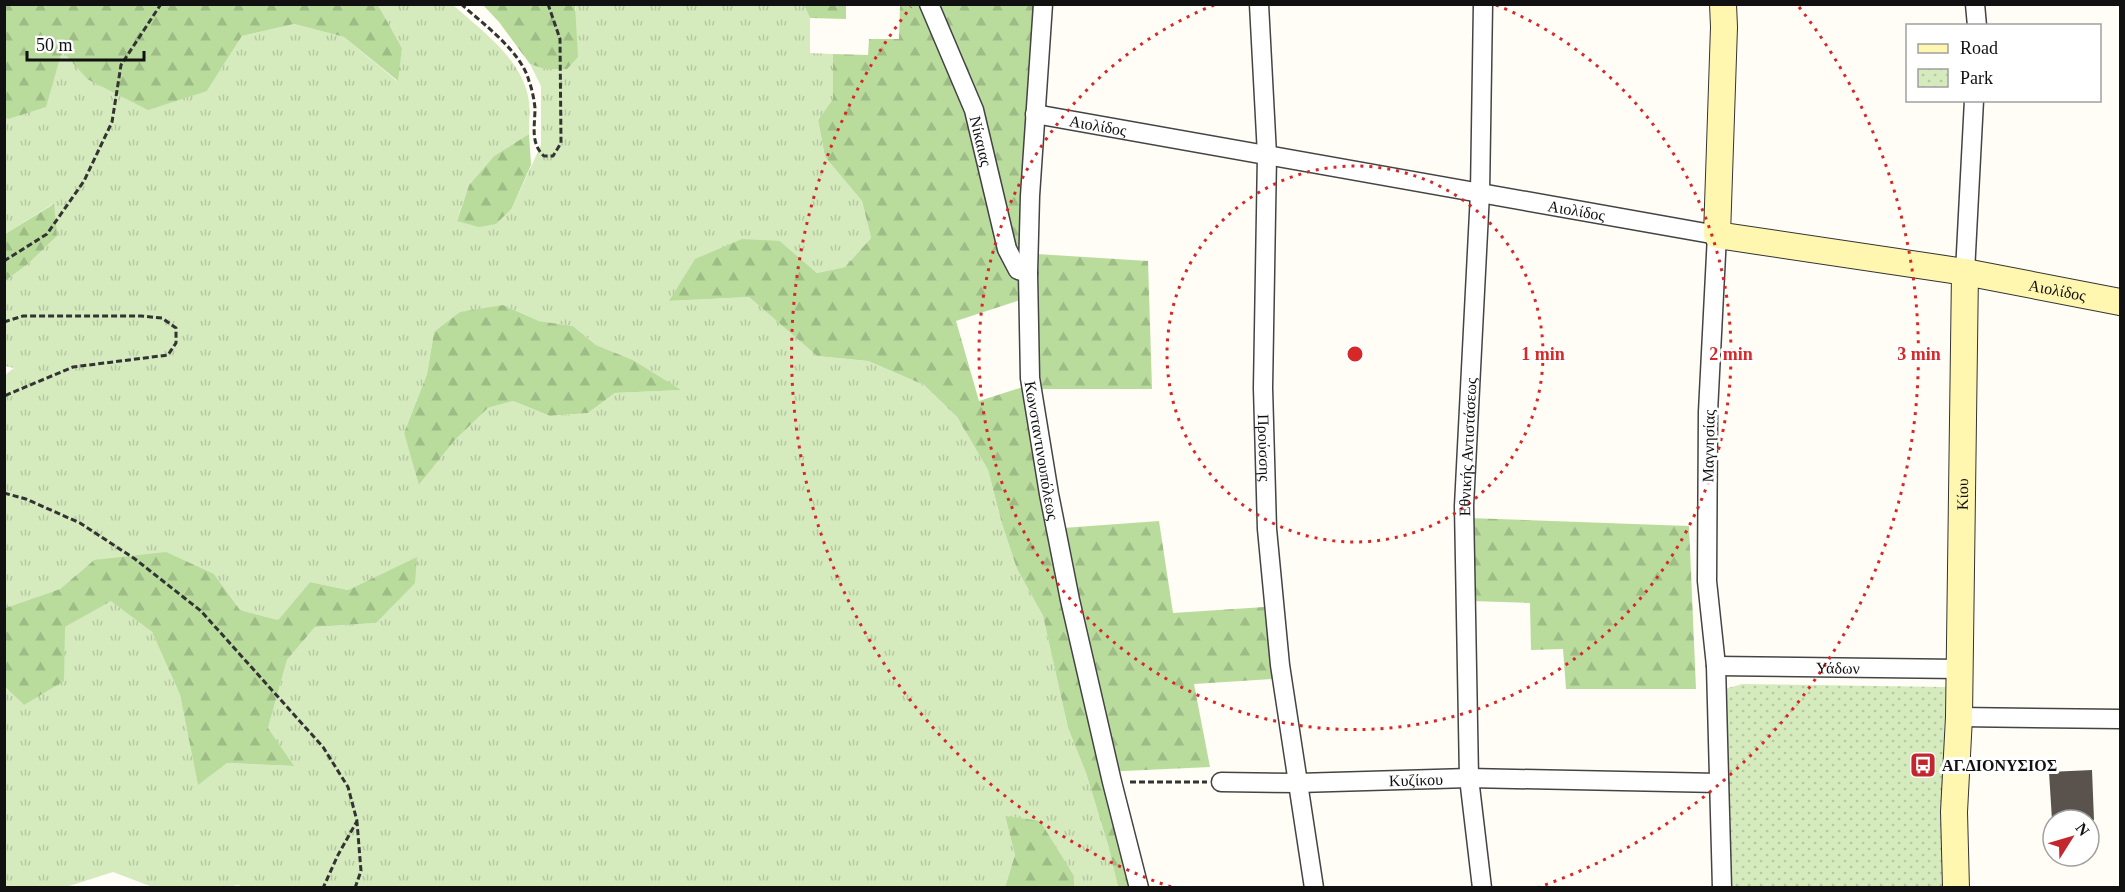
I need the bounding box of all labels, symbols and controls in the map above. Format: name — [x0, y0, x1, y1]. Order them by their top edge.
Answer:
scale bar — [27, 24, 144, 62]
legend — [1906, 24, 2101, 102]
text: 50 m — [36, 35, 73, 55]
text: Road — [1960, 38, 1998, 58]
text: Park — [1960, 68, 1993, 88]
street label: Αιολίδος — [1068, 112, 1129, 139]
street label: Νίκαιας — [967, 114, 995, 169]
street label: Αιολίδος — [1546, 197, 1607, 224]
street label: Αιολίδος — [2027, 277, 2088, 304]
centre of rings — [1345, 344, 1365, 364]
text: 1 min — [1521, 344, 1565, 364]
text: 2 min — [1709, 344, 1753, 364]
text: 3 min — [1897, 344, 1941, 364]
street label: Εθνικής Αντιστάσεως — [1456, 376, 1480, 516]
street label: Κωνσταντινουπόλεως — [1022, 380, 1062, 522]
street label: Μαγνησίας — [1699, 409, 1719, 483]
street label: Προύσσης — [1254, 414, 1274, 482]
street label: Κίου — [1954, 478, 1971, 510]
street label: Υάδων — [1816, 659, 1860, 677]
bus stop icon: ΑΓ.ΔΙΟΝΥΣΙΟΣ — [1908, 750, 1938, 780]
place label: ΑΓ.ΔΙΟΝΥΣΙΟΣ — [1942, 757, 2057, 774]
street label: Κυζίκου — [1389, 771, 1443, 790]
north arrow — [2041, 808, 2101, 868]
text: N — [2072, 820, 2093, 839]

